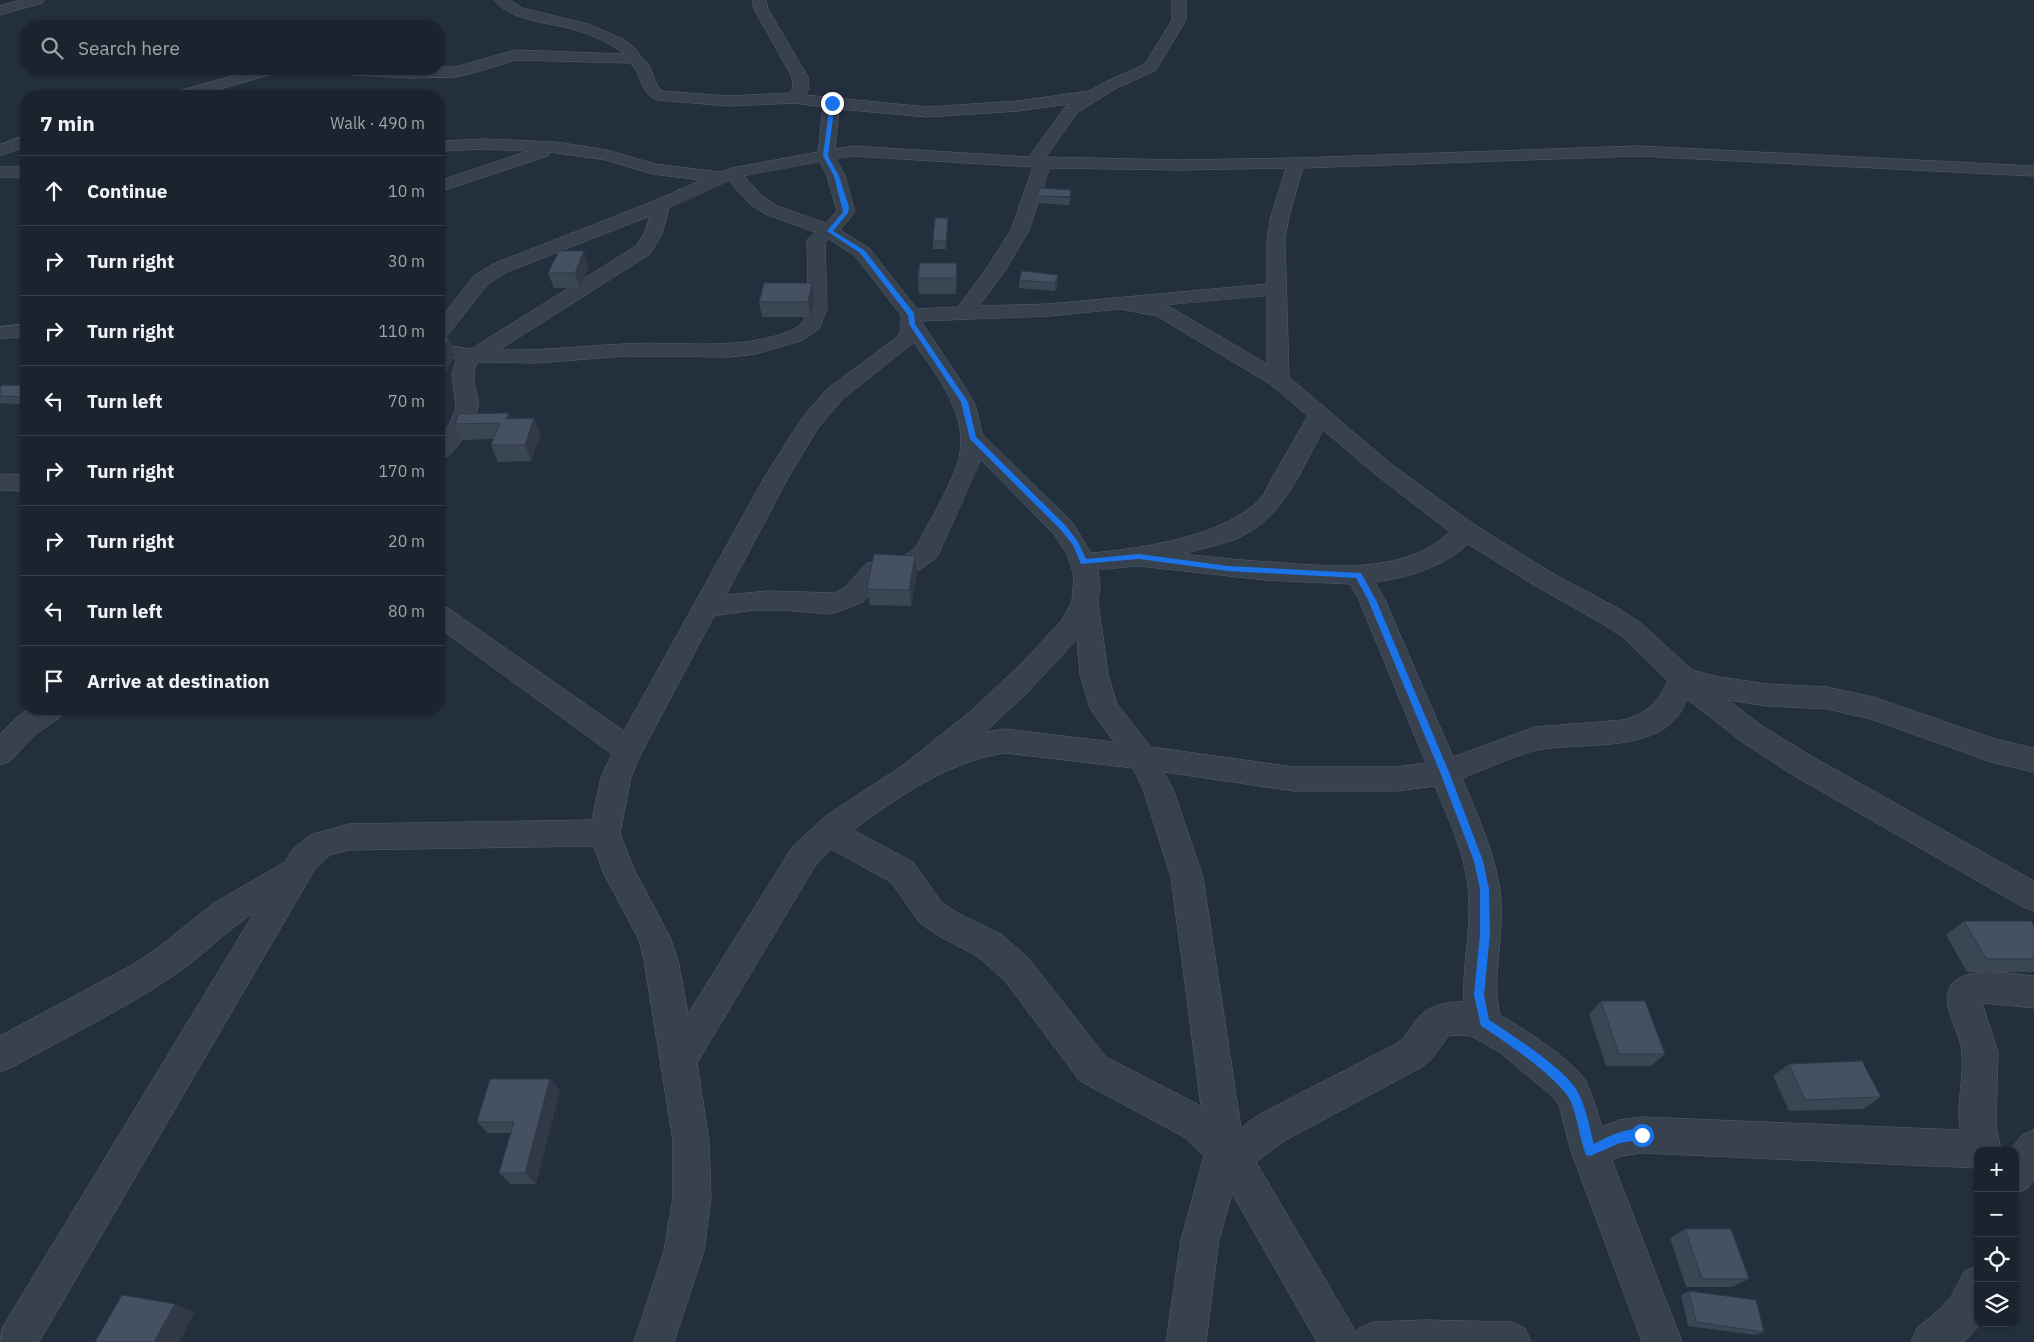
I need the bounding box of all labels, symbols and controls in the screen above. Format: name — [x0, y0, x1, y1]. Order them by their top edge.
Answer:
search box — [20, 20, 445, 75]
icon: search — [38, 34, 66, 62]
text: Search here — [78, 36, 180, 60]
route end — [821, 92, 844, 115]
text: 7 min — [40, 109, 95, 137]
text: Walk · 490 m — [330, 113, 425, 133]
icon: ahead — [40, 177, 68, 205]
text: Continue — [87, 179, 167, 203]
text: 10 m — [388, 181, 425, 201]
icon: right — [40, 247, 68, 275]
text: Turn right — [87, 249, 174, 273]
text: 30 m — [388, 251, 425, 271]
icon: right — [40, 317, 68, 345]
text: Turn right — [87, 319, 174, 343]
text: 110 m — [378, 321, 425, 341]
icon: left — [40, 387, 68, 415]
text: Turn left — [87, 389, 163, 413]
text: 70 m — [388, 391, 425, 411]
icon: right — [40, 457, 68, 485]
text: Turn right — [87, 459, 174, 483]
text: 170 m — [378, 461, 425, 481]
icon: right — [40, 527, 68, 555]
text: Turn right — [87, 529, 174, 553]
text: 20 m — [388, 531, 425, 551]
icon: left — [40, 597, 68, 625]
text: Turn left — [87, 599, 163, 623]
text: 80 m — [388, 601, 425, 621]
icon: arrive — [40, 667, 68, 695]
text: Arrive at destination — [87, 669, 270, 693]
route start — [1631, 1124, 1654, 1147]
map controls — [1974, 1147, 2019, 1327]
button: + — [1974, 1147, 2019, 1192]
button: − — [1974, 1192, 2019, 1237]
button: locate — [1974, 1237, 2019, 1282]
button: layers — [1974, 1282, 2019, 1327]

